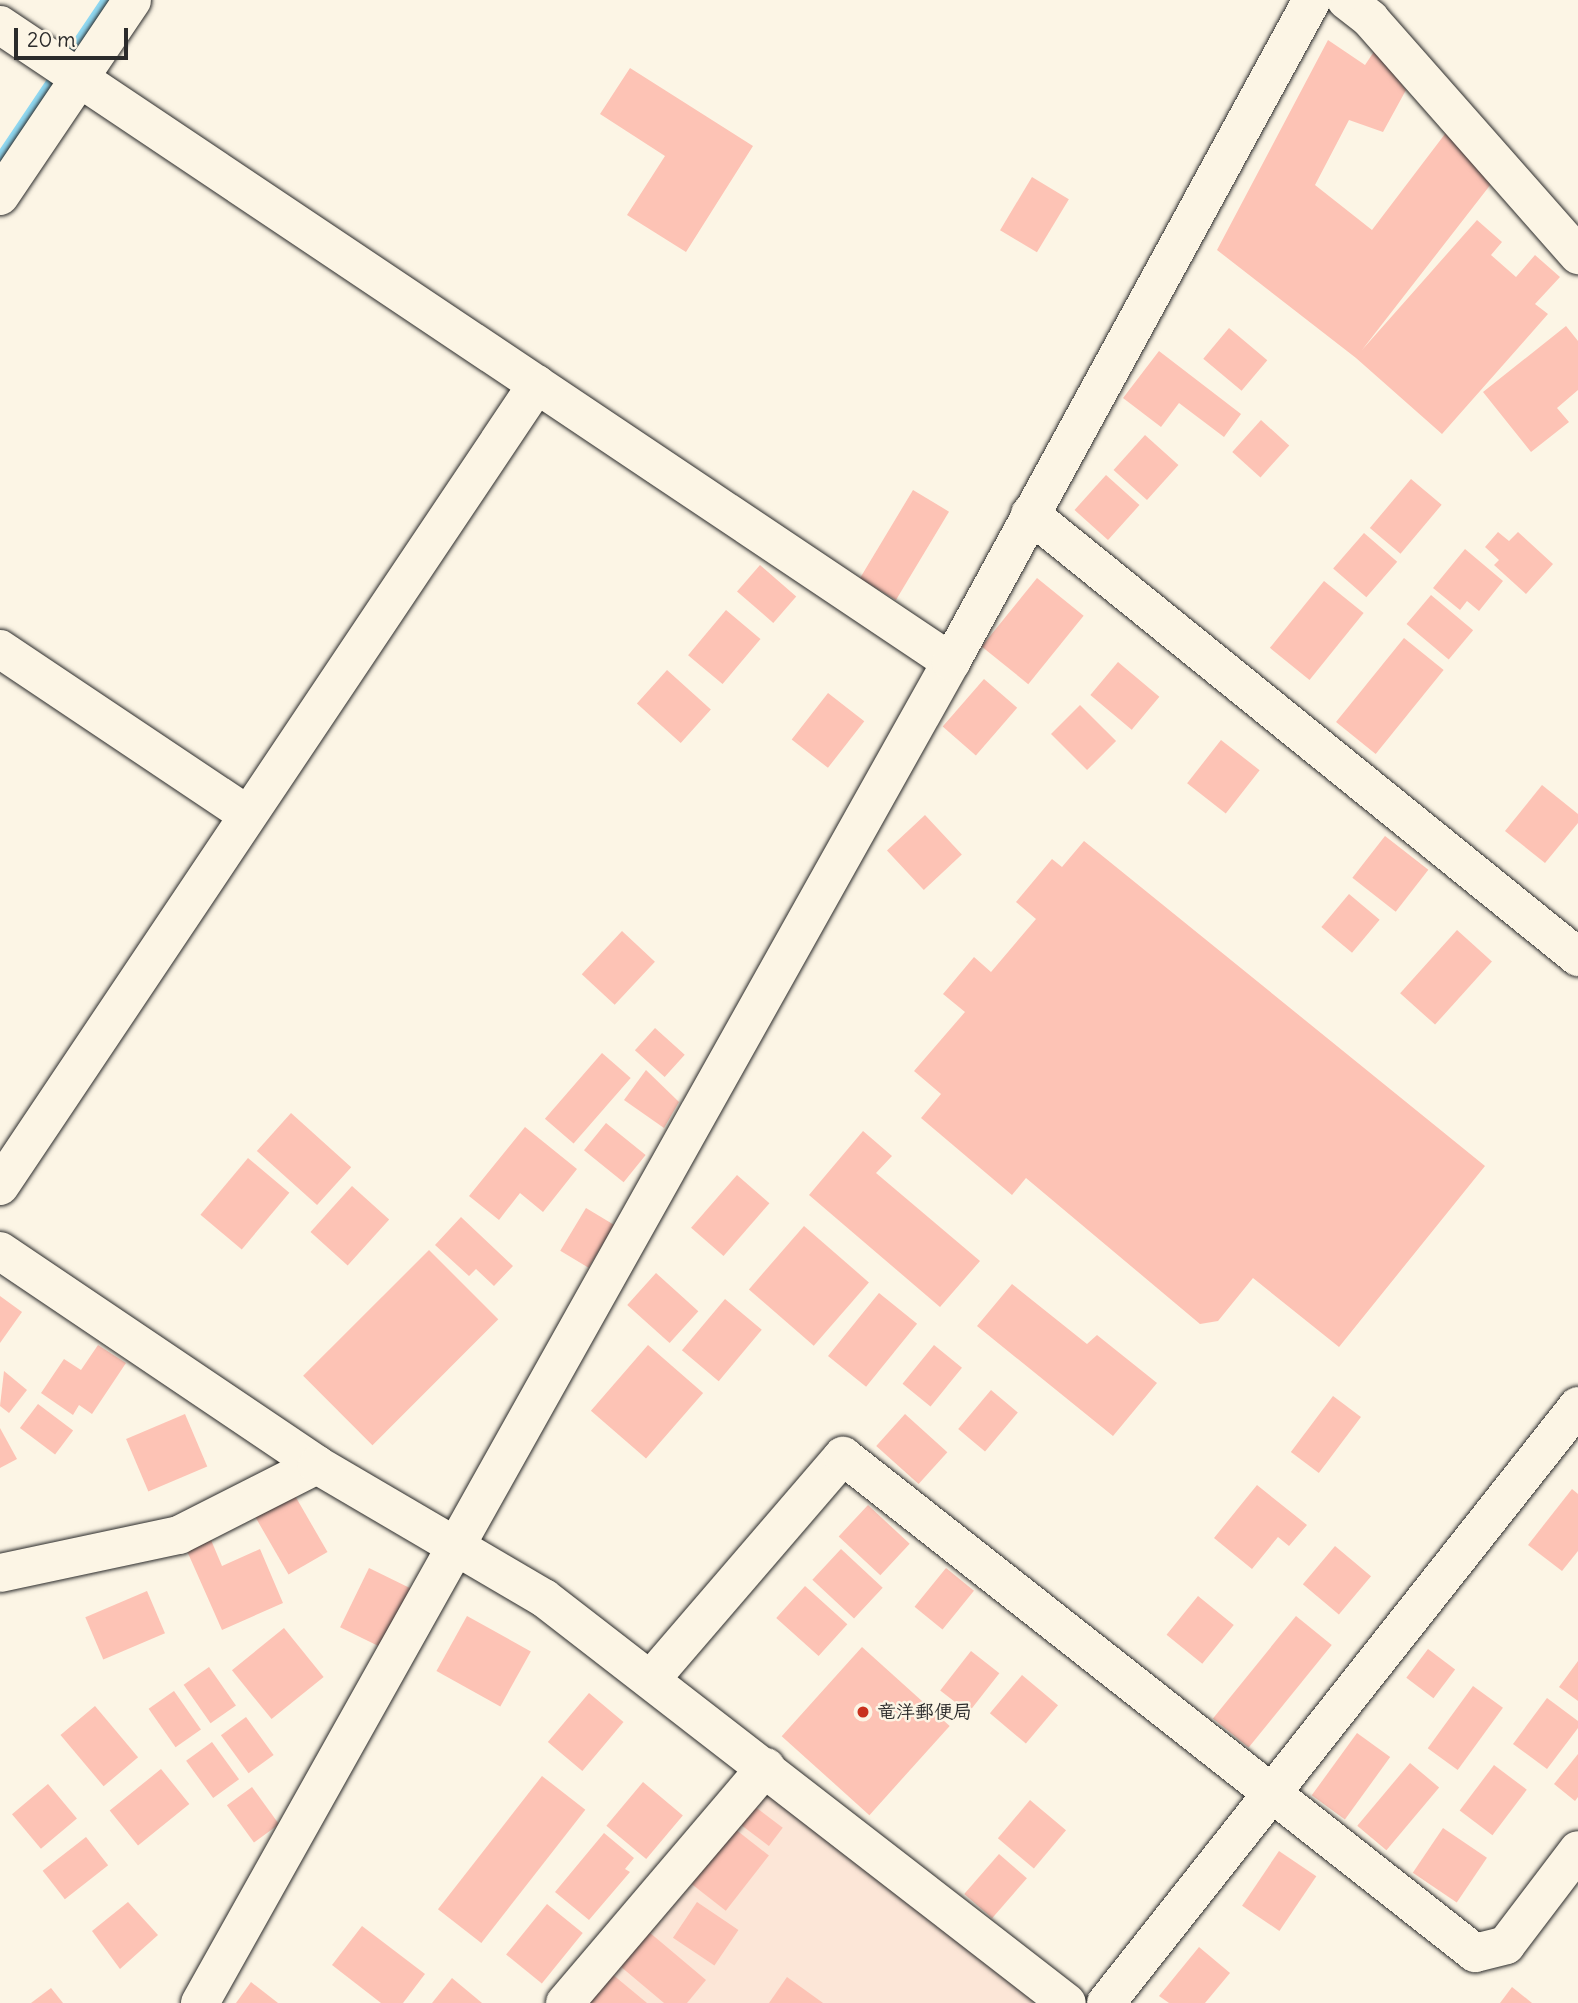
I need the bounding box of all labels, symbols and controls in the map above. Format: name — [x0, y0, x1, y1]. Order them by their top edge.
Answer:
scale bar — [18, 14, 131, 58]
text: 20 m — [27, 26, 76, 53]
place label: 竜洋郵便局 — [877, 1701, 972, 1723]
marker: 竜洋郵便局 — [855, 1704, 871, 1720]

